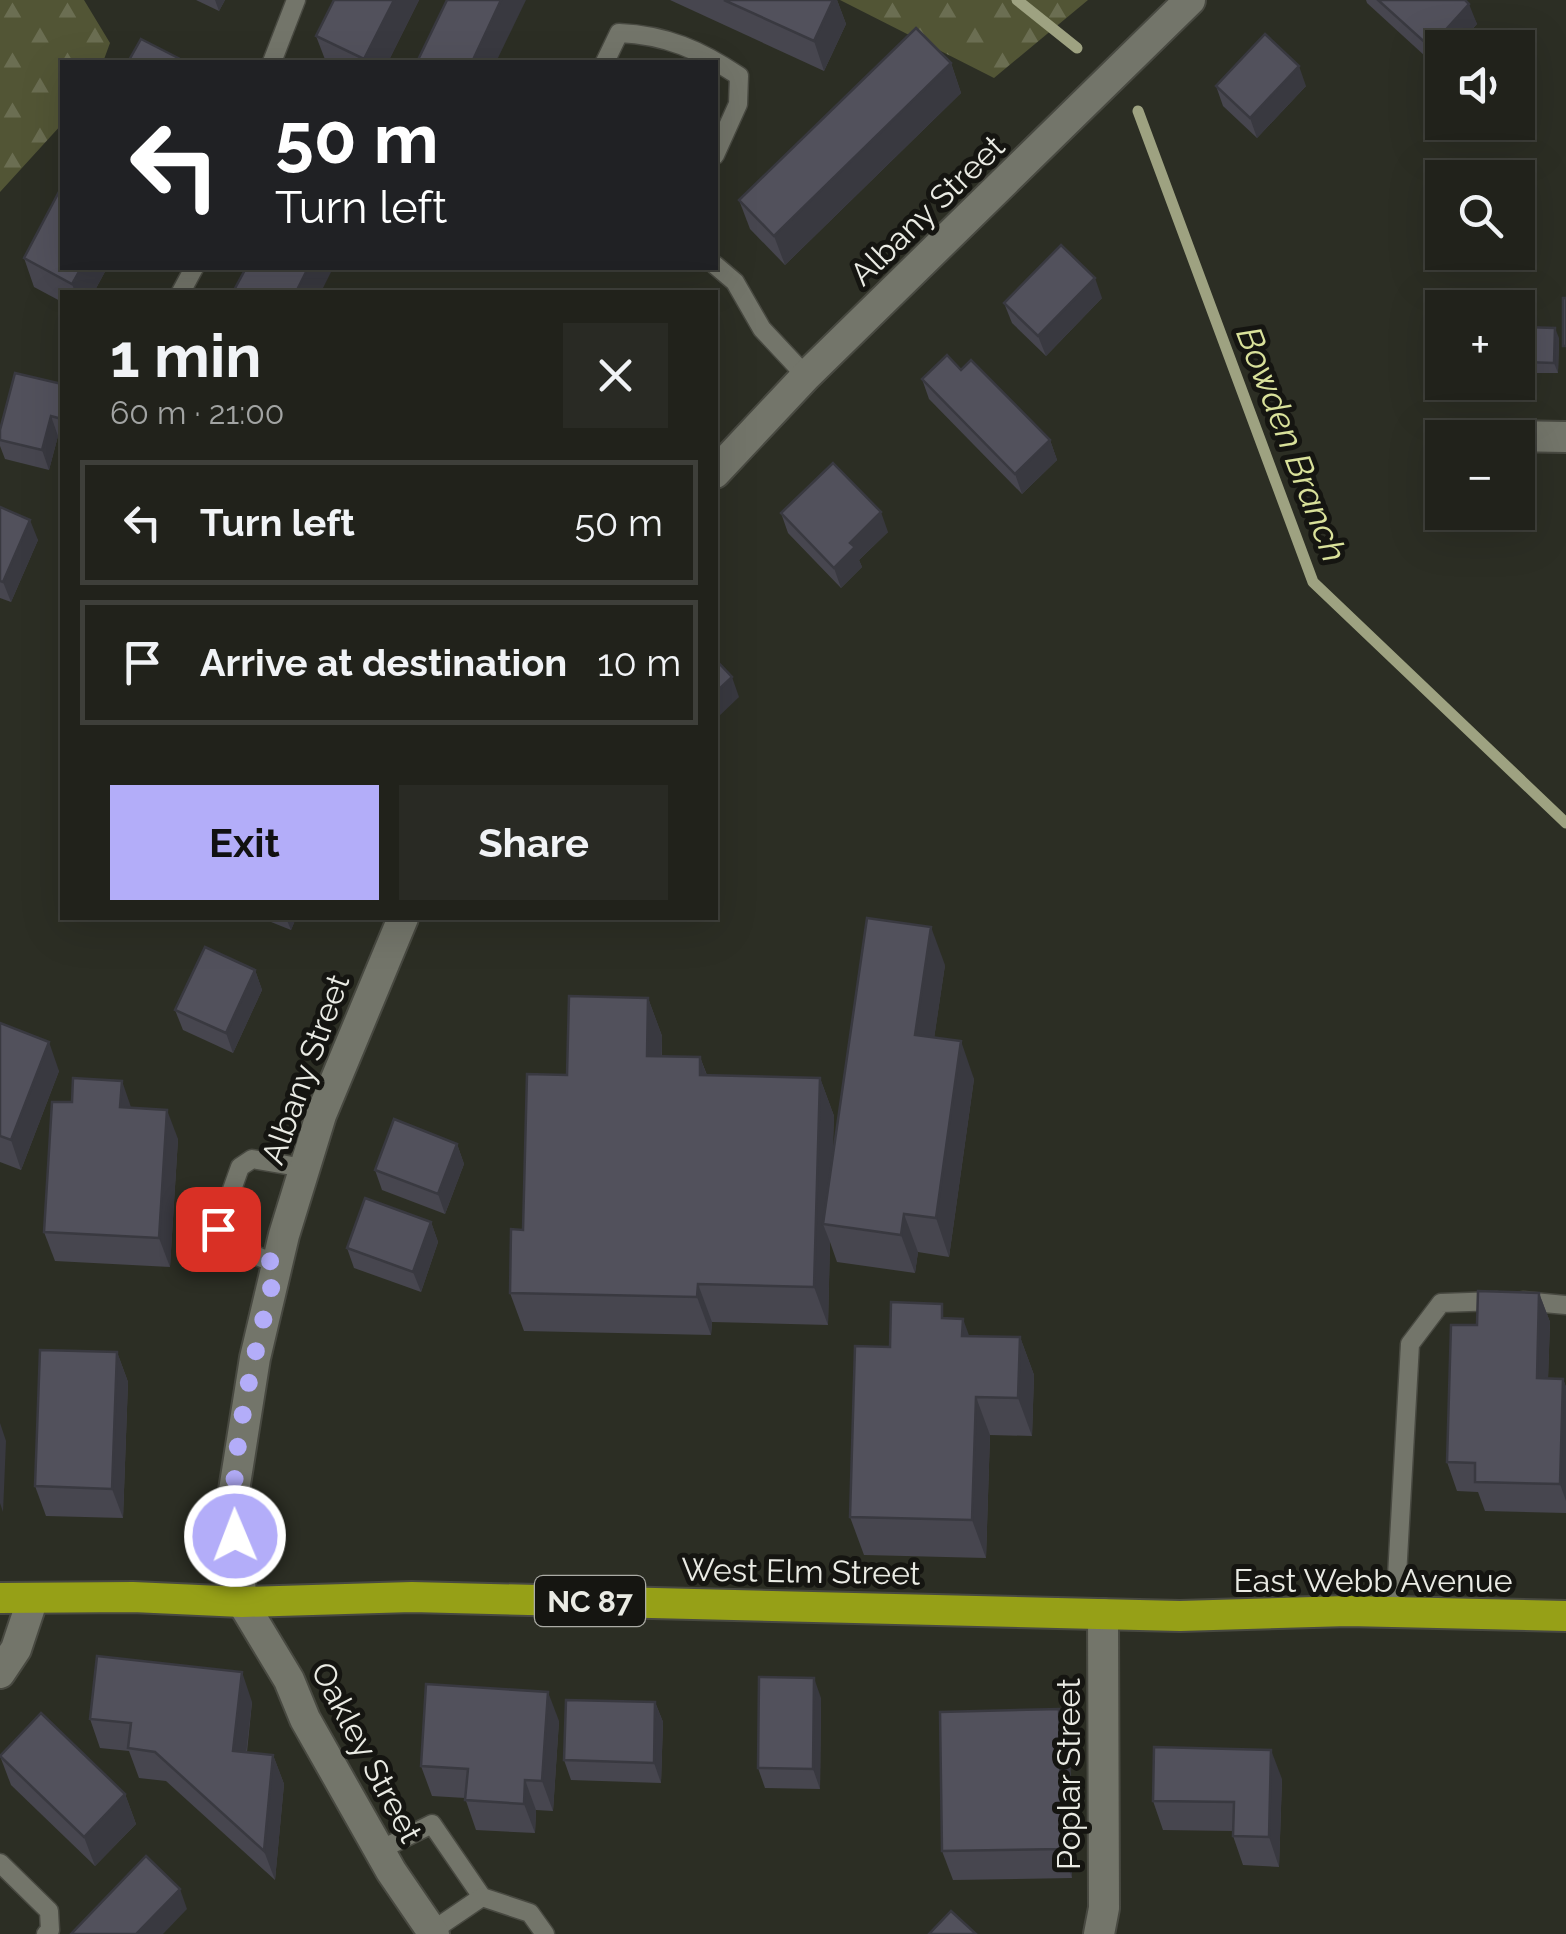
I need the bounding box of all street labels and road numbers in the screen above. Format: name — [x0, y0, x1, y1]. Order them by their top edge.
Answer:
street label: Albany Street — [843, 127, 1012, 292]
street label: Albany Street — [254, 969, 357, 1169]
street label: West Elm Street — [681, 1550, 921, 1592]
street label: East Webb Avenue — [1233, 1562, 1513, 1599]
road number: NC 87 — [535, 1576, 645, 1626]
street label: Oakley Street — [304, 1656, 430, 1849]
street label: Poplar Street — [1050, 1678, 1087, 1870]

